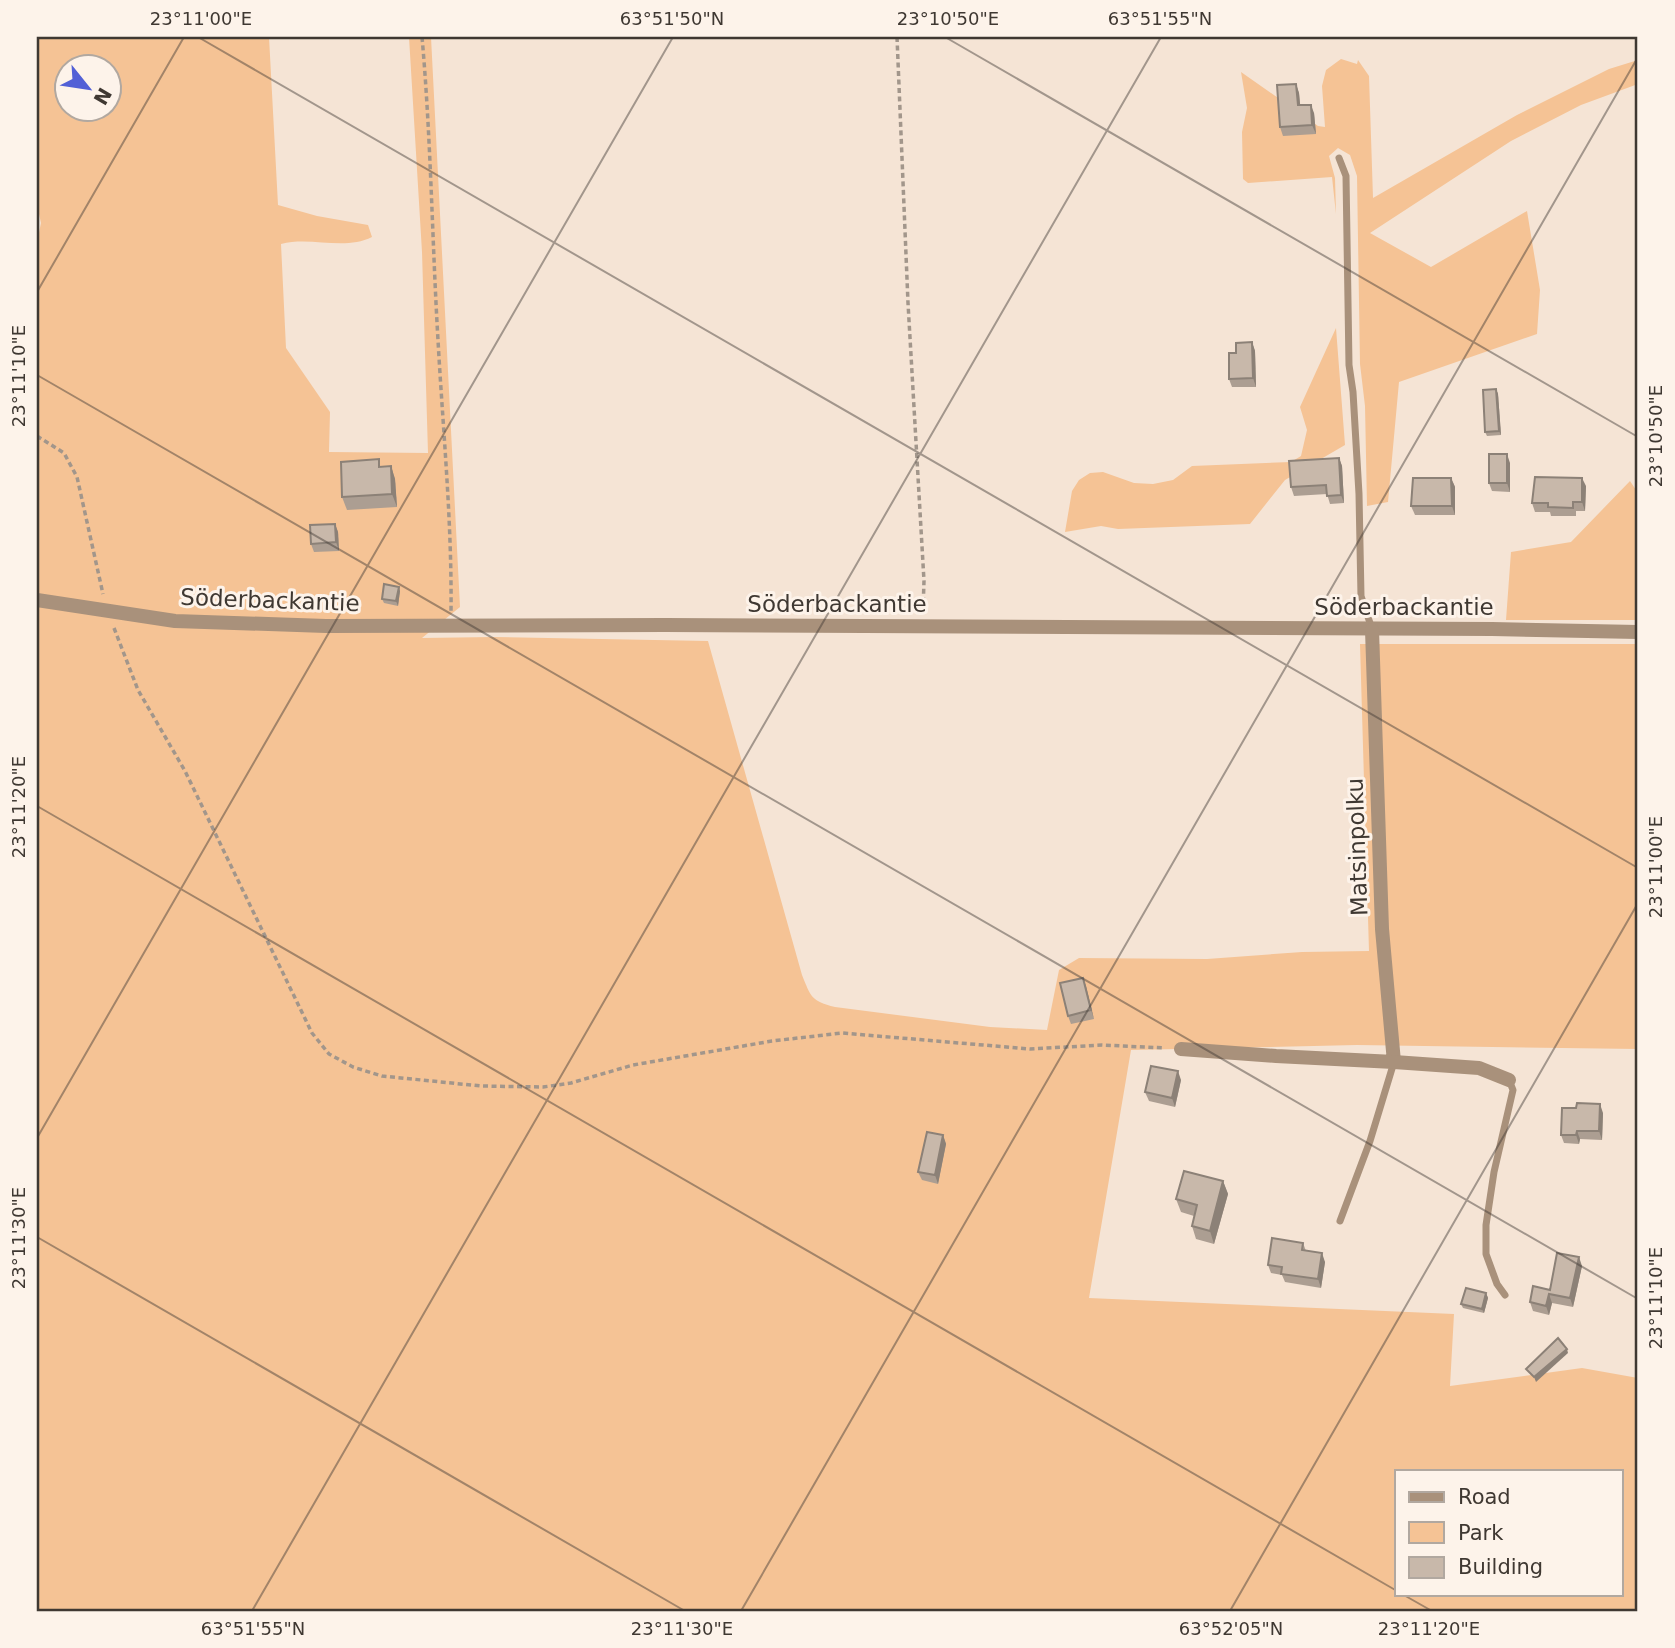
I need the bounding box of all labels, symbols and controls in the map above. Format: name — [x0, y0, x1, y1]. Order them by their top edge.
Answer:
text: 23°11'00"E — [150, 8, 252, 29]
text: 63°51'50"N — [620, 8, 724, 29]
text: 23°10'50"E — [897, 8, 999, 29]
text: 63°51'55"N — [1108, 8, 1212, 29]
north arrow — [52, 52, 122, 122]
text: N — [89, 84, 116, 109]
text: 23°11'10"E — [8, 325, 29, 427]
text: 23°10'50"E — [1645, 385, 1666, 487]
street label: Söderbackantie — [180, 584, 360, 616]
street label: Söderbackantie — [747, 591, 927, 617]
street label: Söderbackantie — [1314, 594, 1494, 620]
text: 23°11'20"E — [8, 756, 29, 858]
street label: Matsinpolku — [1342, 778, 1372, 916]
text: 23°11'00"E — [1645, 816, 1666, 918]
text: 23°11'30"E — [8, 1187, 29, 1289]
text: 23°11'10"E — [1645, 1247, 1666, 1349]
legend — [1395, 1470, 1622, 1596]
text: Road — [1458, 1485, 1511, 1509]
text: Park — [1458, 1521, 1504, 1545]
text: Building — [1458, 1555, 1543, 1579]
text: 63°51'55"N — [201, 1618, 305, 1639]
text: 23°11'30"E — [631, 1618, 733, 1639]
text: 63°52'05"N — [1179, 1618, 1283, 1639]
text: 23°11'20"E — [1378, 1618, 1480, 1639]

